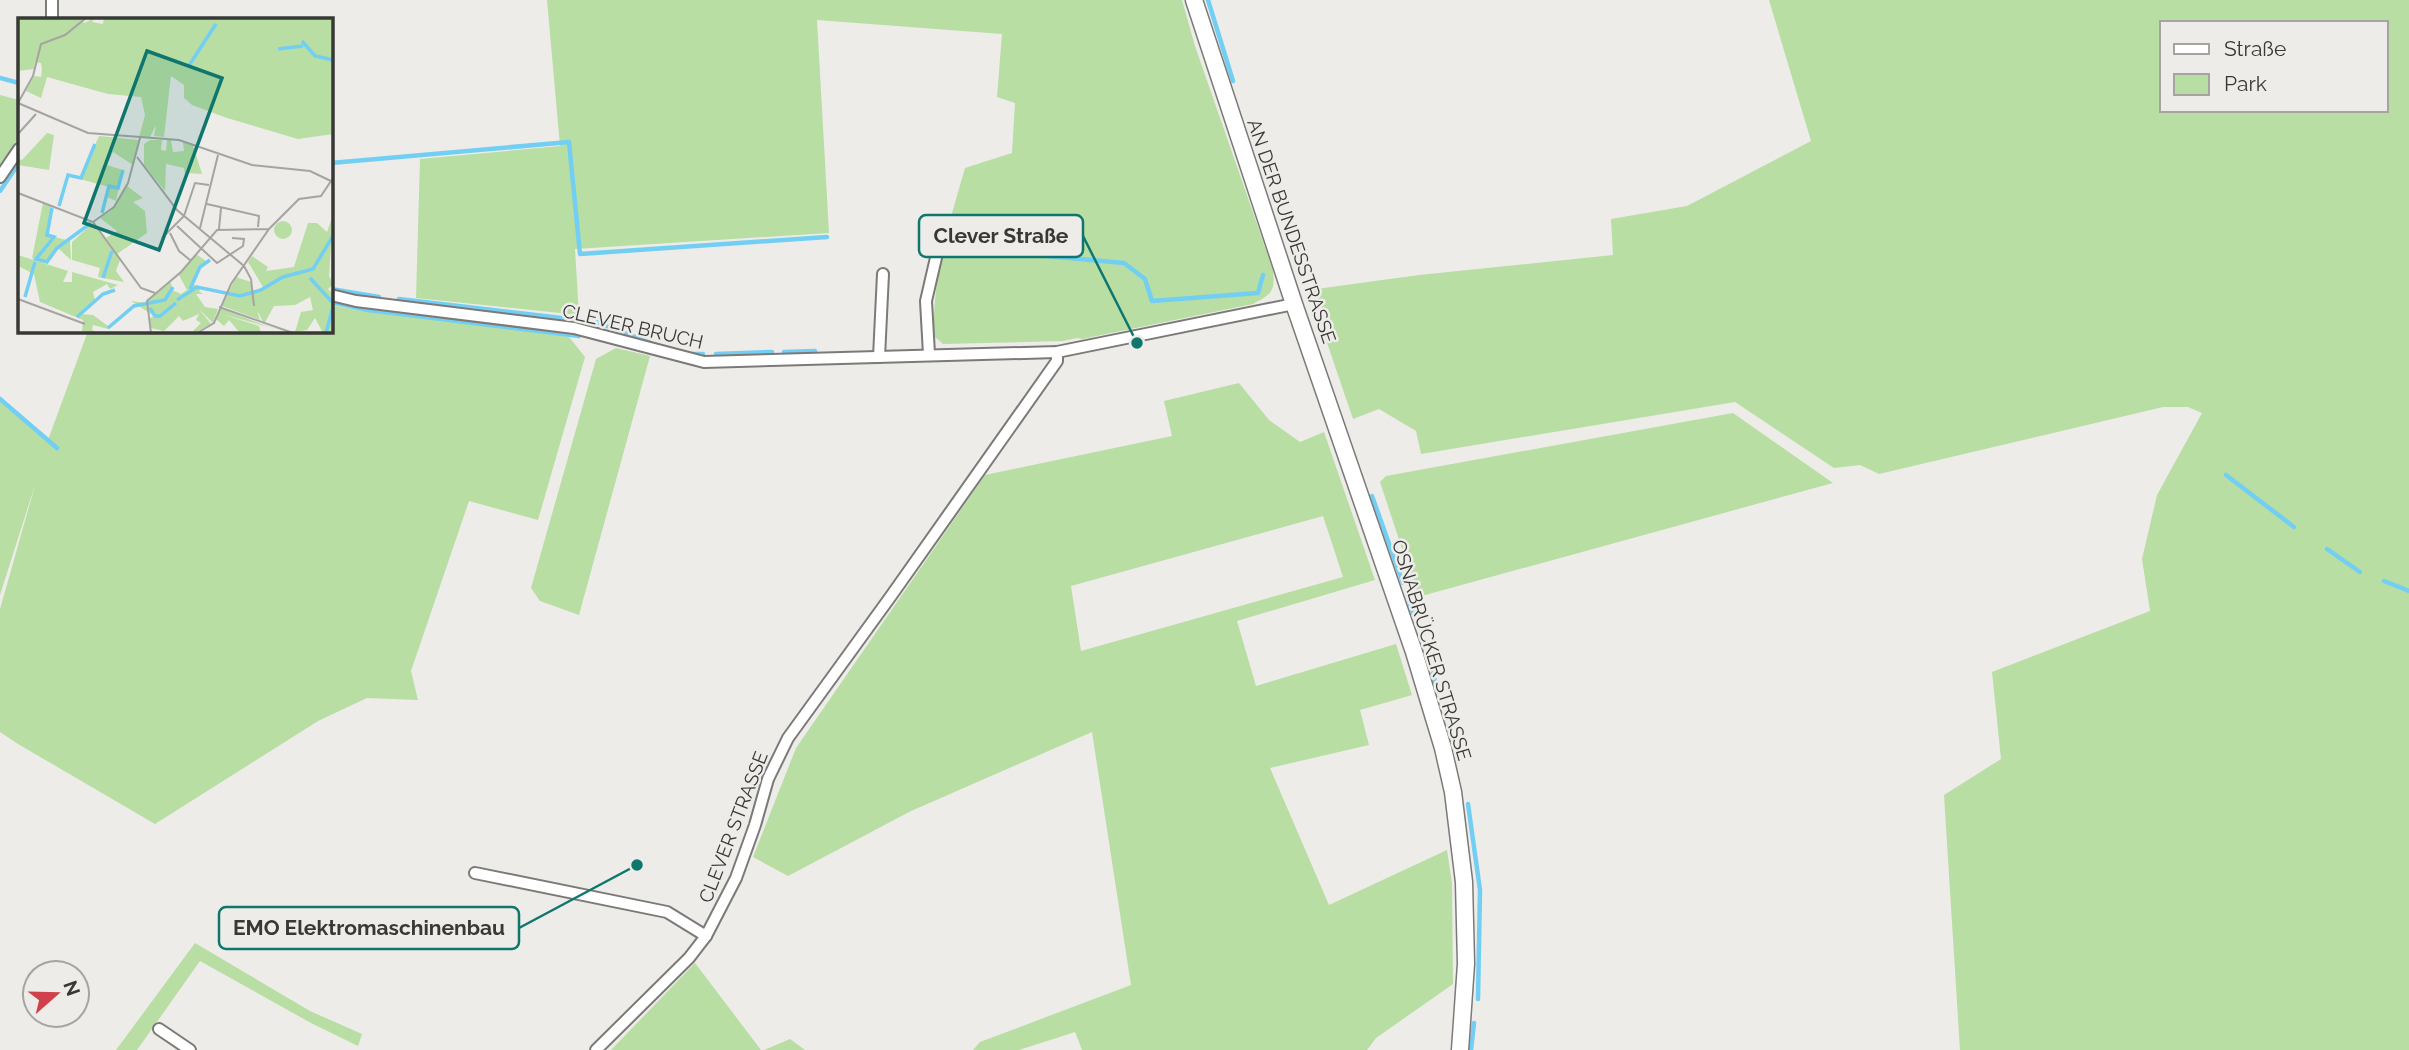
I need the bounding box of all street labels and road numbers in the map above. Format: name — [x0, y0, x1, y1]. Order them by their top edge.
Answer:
street label: AN DER BUNDESSTRASSE — [1243, 116, 1341, 346]
street label: CLEVER BRUCH — [560, 299, 706, 353]
street label: OSNABRÜCKER STRASSE — [1388, 537, 1476, 763]
street label: CLEVER STRASSE — [694, 748, 772, 906]

